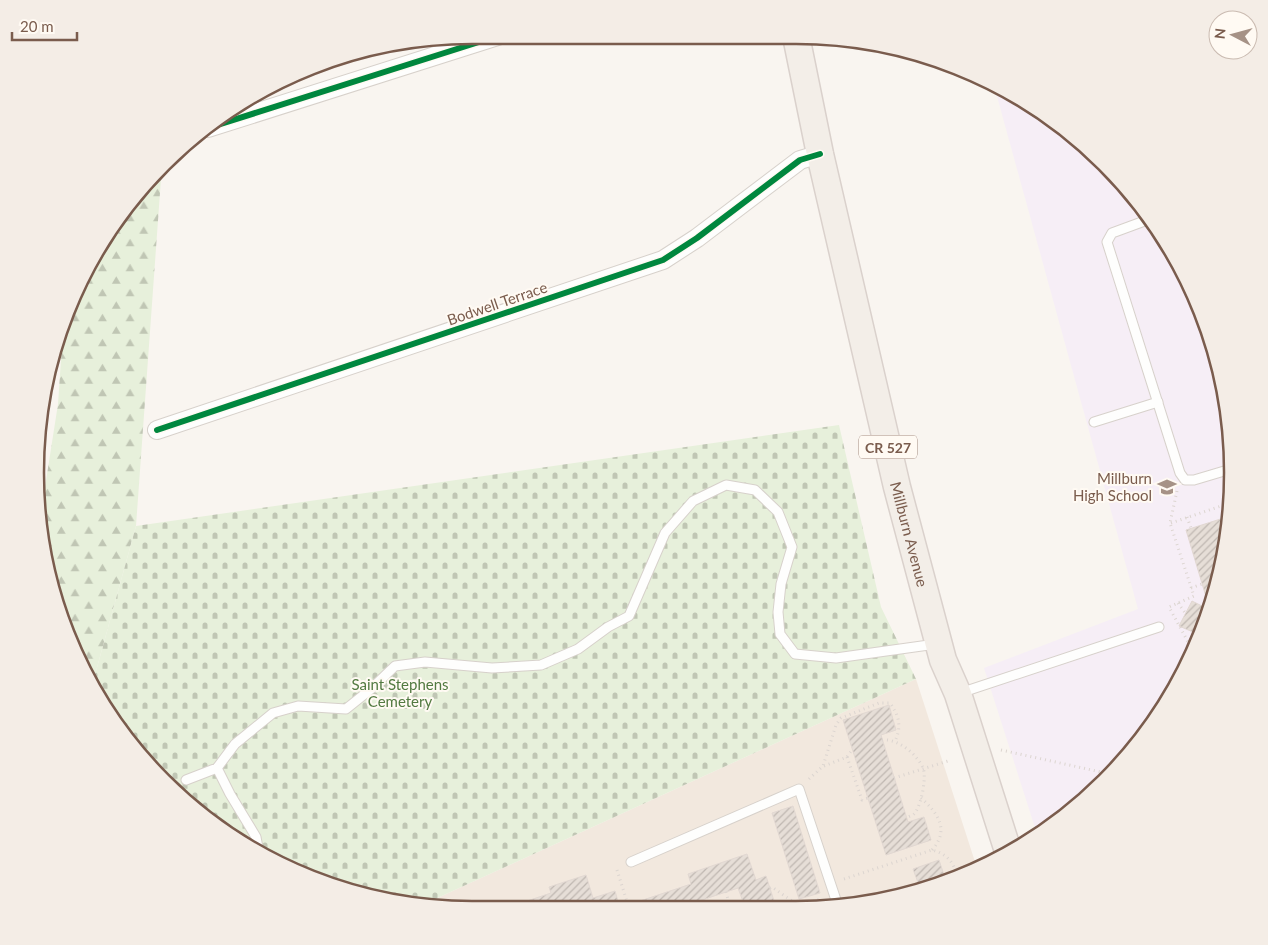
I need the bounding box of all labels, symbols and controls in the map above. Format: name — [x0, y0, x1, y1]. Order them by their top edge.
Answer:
scale bar — [12, 10, 78, 42]
north arrow — [1208, 10, 1258, 60]
text: 20 m — [20, 17, 54, 35]
text: N — [1211, 27, 1229, 40]
street label: Bodwell Terrace — [445, 277, 550, 329]
road number: CR 527 — [859, 436, 917, 458]
place label: Millburn High School — [1073, 469, 1152, 504]
school or university icon: Millburn High School — [1156, 476, 1178, 498]
street label: Millburn Avenue — [887, 480, 932, 589]
park label: Saint Stephens Cemetery — [351, 675, 449, 710]

